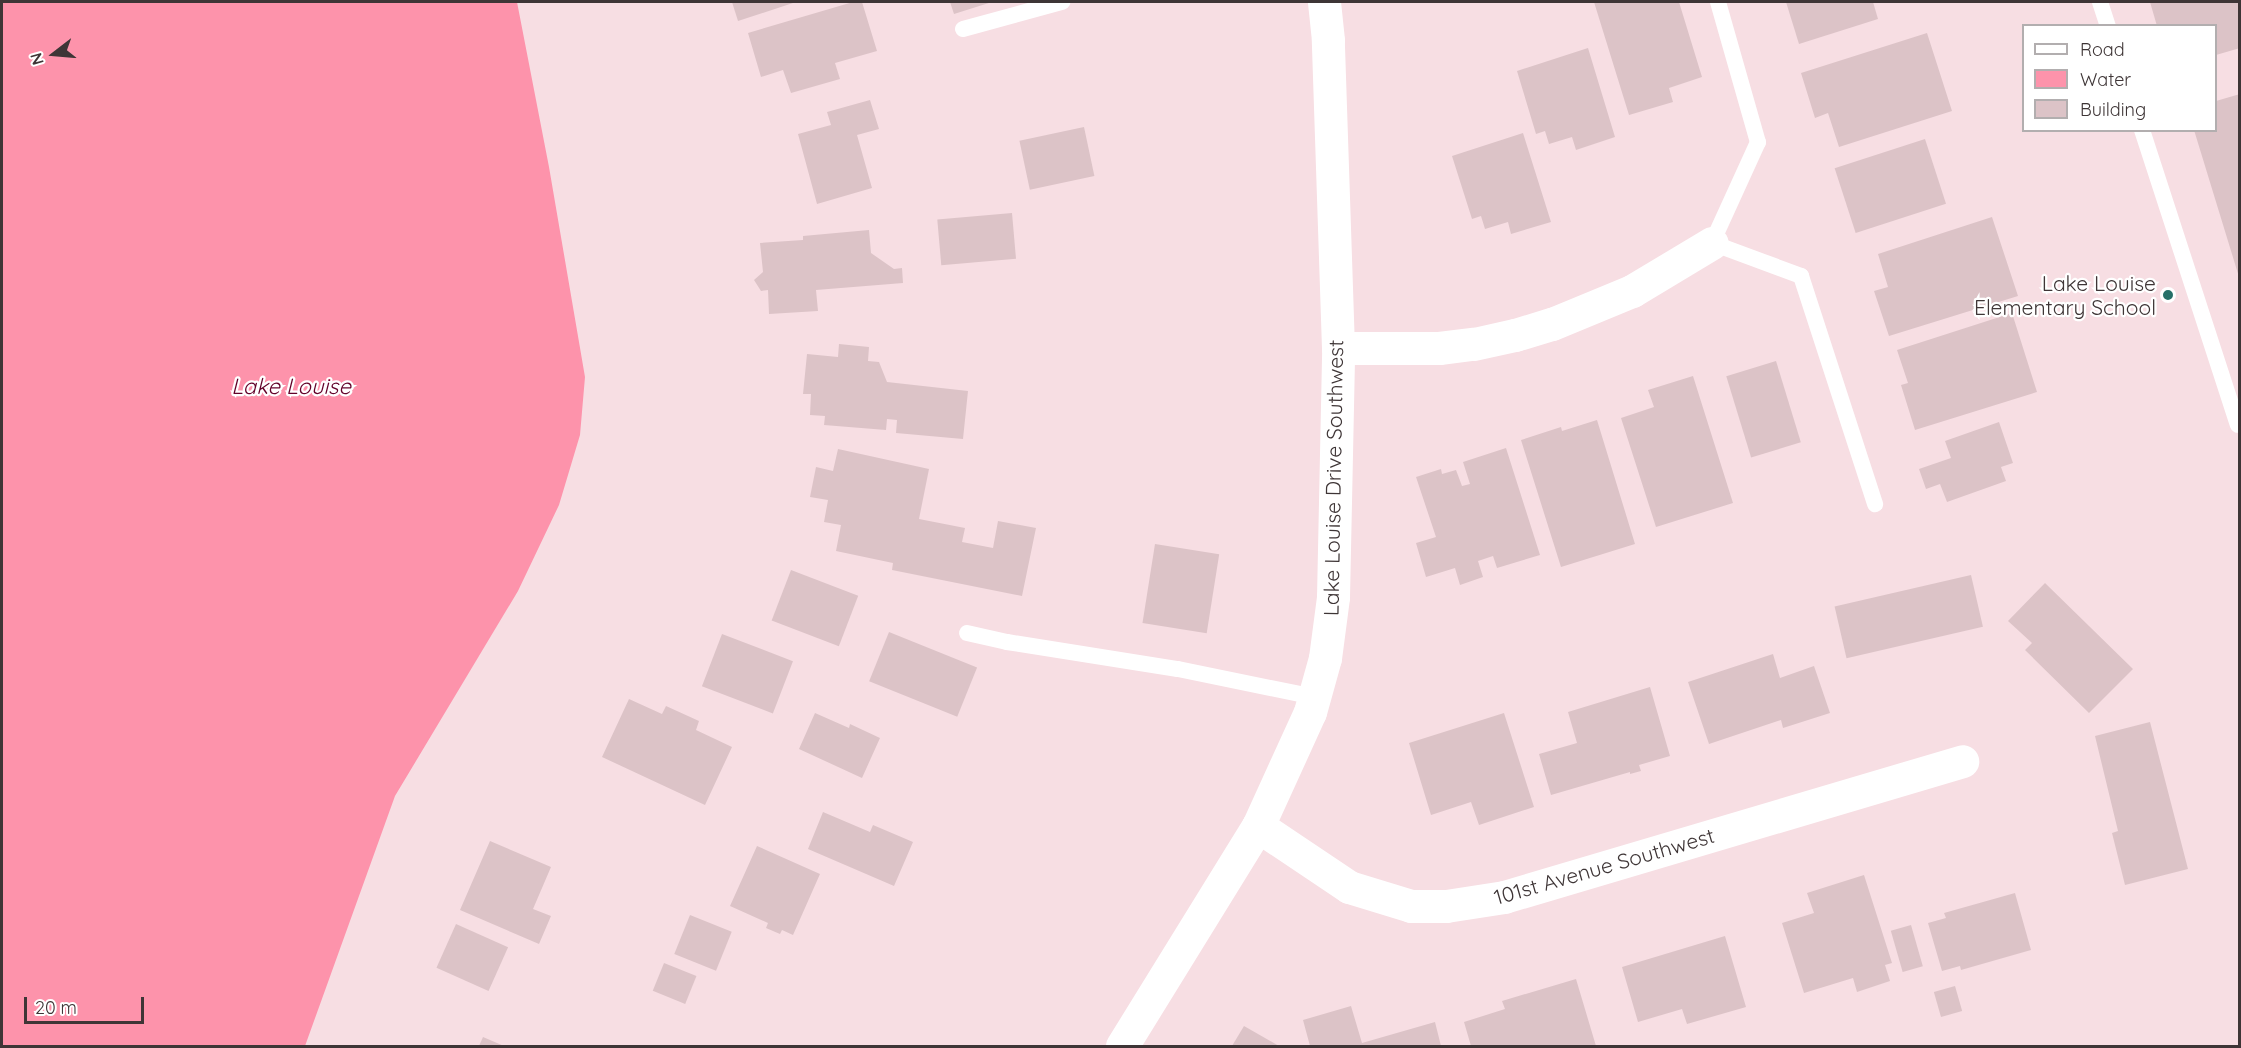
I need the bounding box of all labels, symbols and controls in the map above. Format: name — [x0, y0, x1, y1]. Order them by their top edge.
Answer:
north arrow — [24, 24, 84, 84]
legend — [2022, 24, 2217, 132]
text: Road — [2080, 38, 2125, 61]
text: N — [25, 51, 48, 67]
text: Water — [2080, 68, 2131, 91]
text: Building — [2080, 98, 2146, 121]
place label: Lake Louise Elementary School — [1974, 270, 2156, 320]
marker: Lake Louise Elementary School — [2161, 288, 2175, 302]
street label: Lake Louise Drive Southwest — [1318, 340, 1348, 616]
water label: Lake Louise — [231, 374, 351, 400]
street label: 101st Avenue Southwest — [1491, 822, 1717, 910]
scale bar — [27, 985, 147, 1023]
text: 20 m — [35, 996, 77, 1019]

